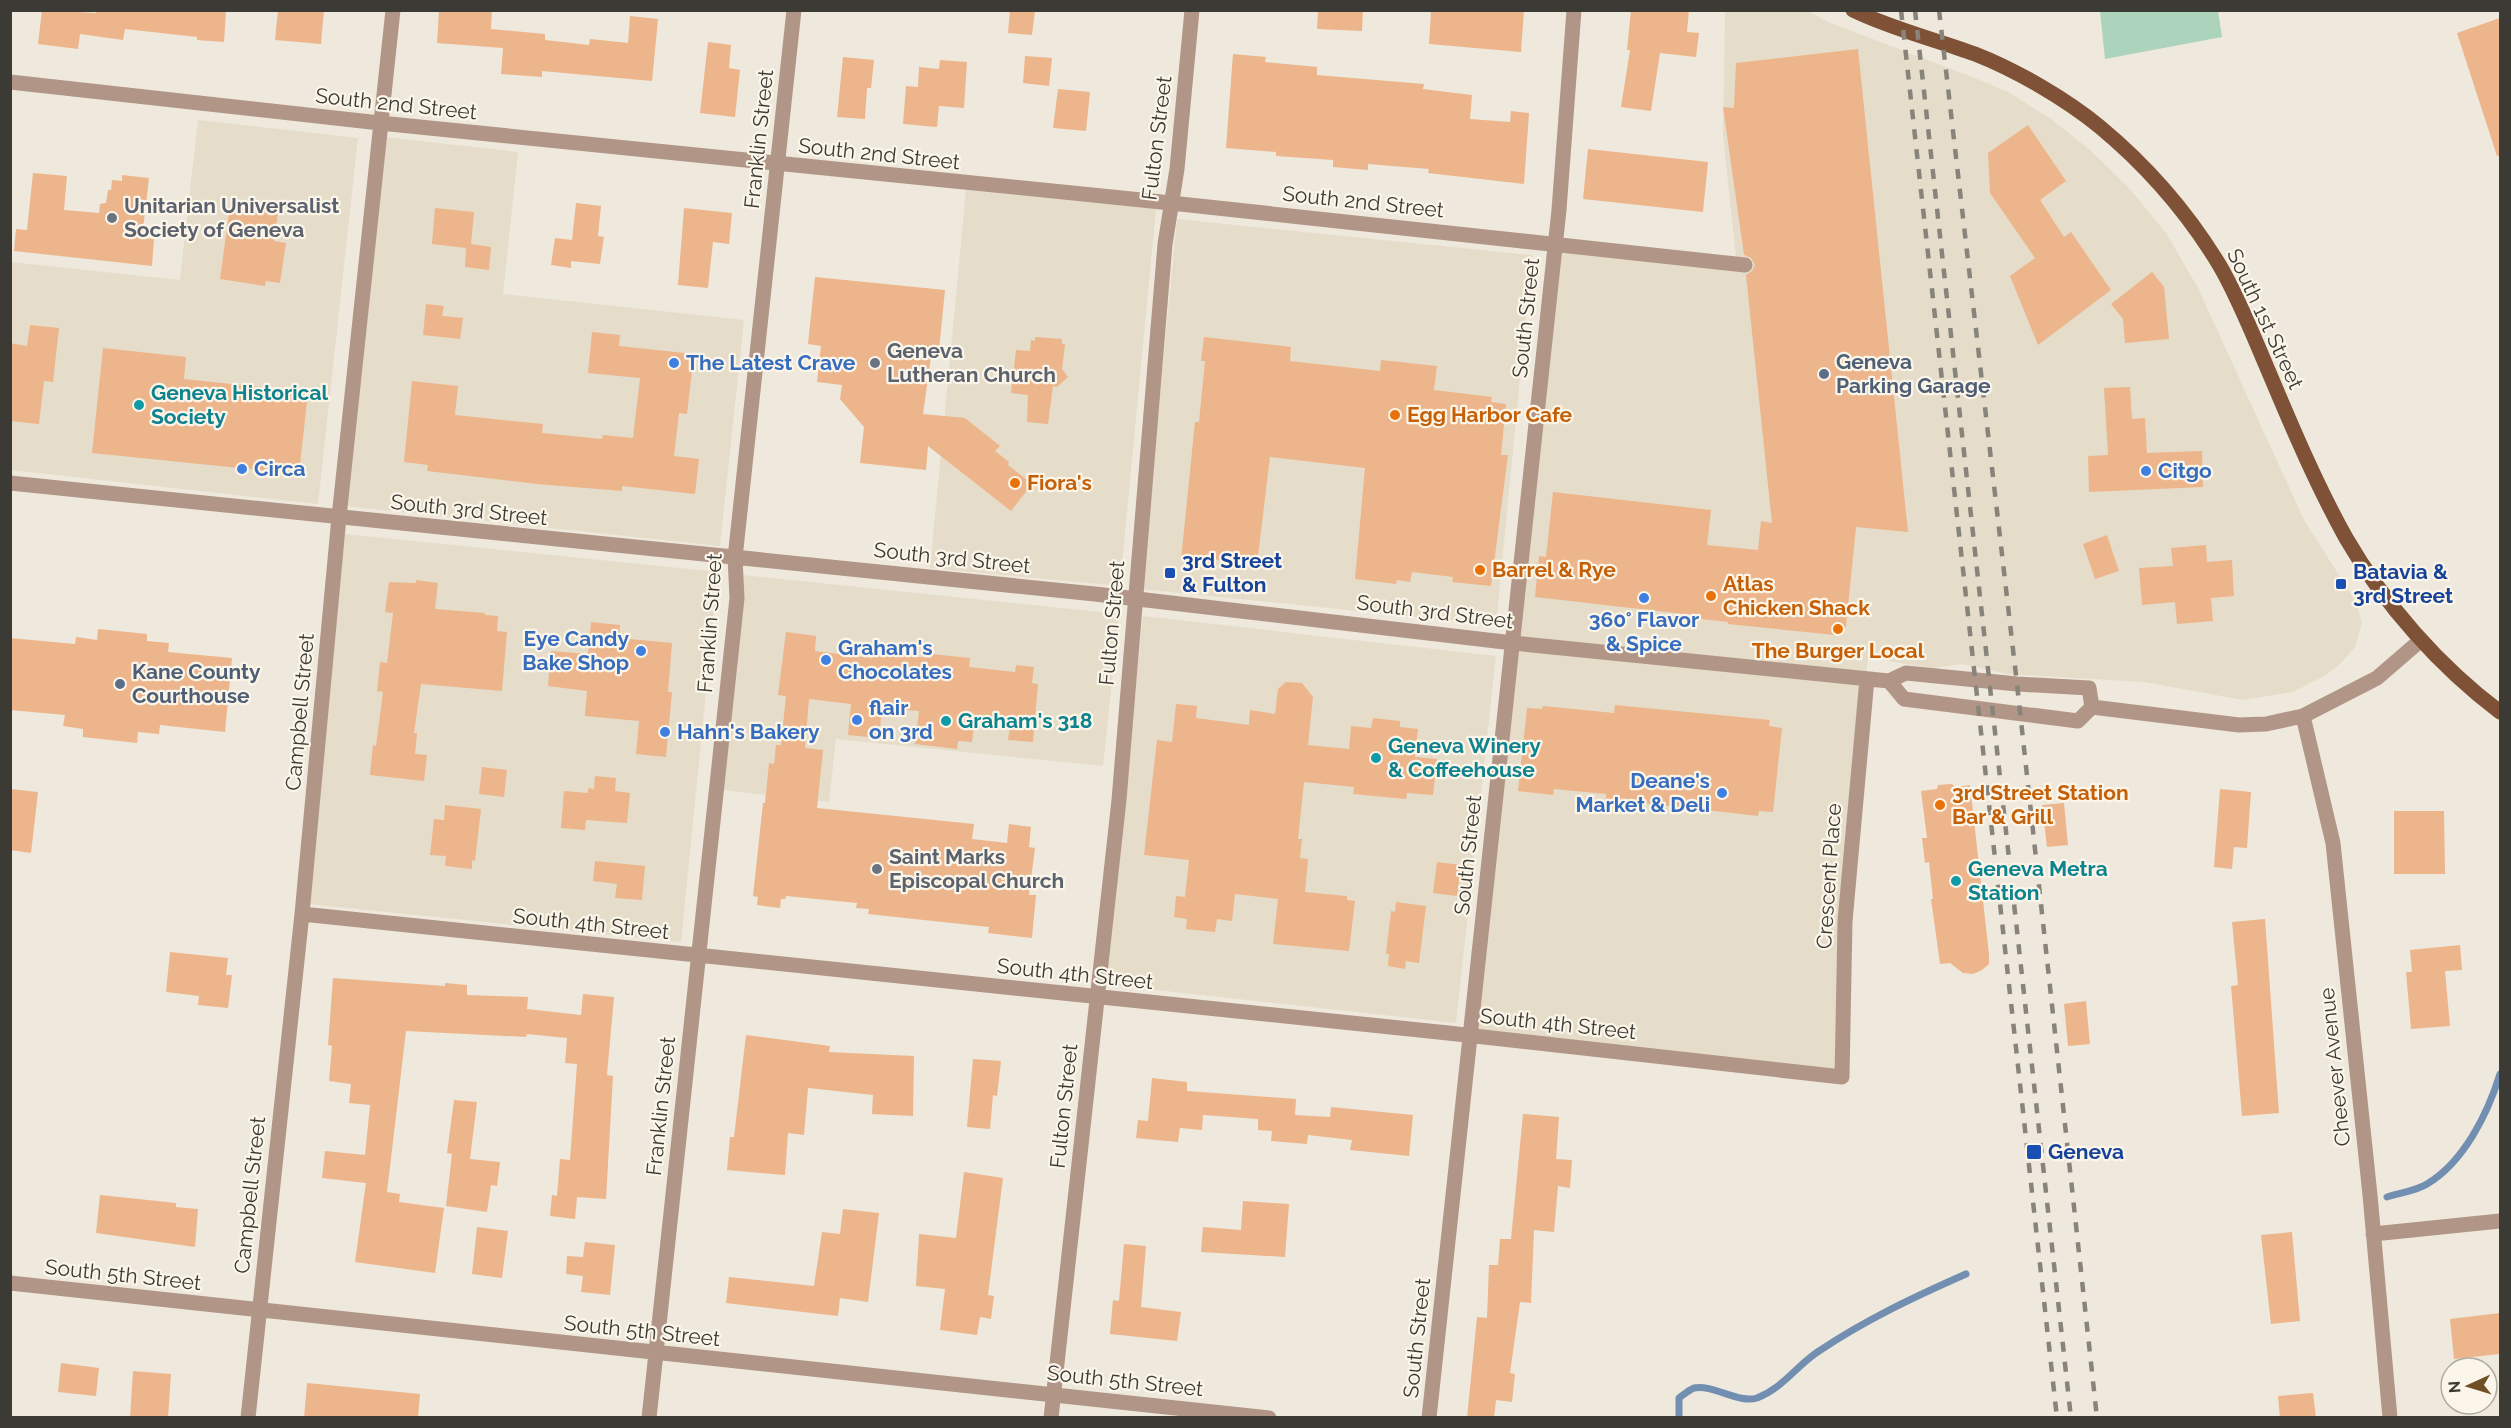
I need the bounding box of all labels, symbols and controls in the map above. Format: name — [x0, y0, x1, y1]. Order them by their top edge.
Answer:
street label: Franklin Street — [739, 68, 778, 210]
street label: Fulton Street — [1136, 74, 1177, 202]
street label: South 2nd Street — [314, 83, 478, 124]
street label: South 2nd Street — [797, 133, 961, 174]
street label: South 2nd Street — [1281, 181, 1445, 222]
place label: Unitarian Universalist Society of Geneva — [124, 193, 339, 242]
marker: Unitarian Universalist Society of Geneva — [105, 211, 119, 225]
street label: South 1st Street — [2222, 245, 2309, 393]
street label: South Street — [1507, 257, 1544, 379]
place label: Geneva Lutheran Church — [887, 338, 1056, 387]
place label: Geneva Parking Garage — [1836, 349, 1991, 398]
place label: The Latest Crave — [686, 350, 856, 375]
marker: The Latest Crave — [667, 356, 681, 370]
marker: Geneva Lutheran Church — [868, 356, 882, 370]
marker: Geneva Parking Garage — [1817, 367, 1831, 381]
place label: Geneva Historical Society — [151, 380, 328, 429]
marker: Geneva Historical Society — [132, 398, 146, 412]
place label: Egg Harbor Cafe — [1407, 402, 1573, 427]
marker: Egg Harbor Cafe — [1388, 408, 1402, 422]
place label: Circa — [254, 456, 306, 481]
place label: Citgo — [2158, 458, 2212, 483]
marker: Circa — [235, 462, 249, 476]
marker: Citgo — [2139, 464, 2153, 478]
place label: Fiora's — [1027, 470, 1092, 495]
marker: Fiora's — [1008, 476, 1022, 490]
street label: South 3rd Street — [390, 489, 549, 530]
street label: South 3rd Street — [873, 537, 1032, 578]
place label: 3rd Street & Fulton — [1182, 548, 1282, 597]
street label: Franklin Street — [692, 552, 727, 694]
place label: Barrel & Rye — [1492, 557, 1616, 582]
place label: Batavia & 3rd Street — [2353, 559, 2453, 608]
street label: Fulton Street — [1094, 560, 1129, 686]
marker: Barrel & Rye — [1473, 563, 1487, 577]
marker: 3rd Street & Fulton — [1163, 566, 1177, 580]
place label: Atlas Chicken Shack — [1723, 571, 1870, 620]
marker: Batavia & 3rd Street — [2334, 577, 2348, 591]
marker: Atlas Chicken Shack — [1704, 589, 1718, 603]
street label: South 3rd Street — [1355, 590, 1515, 633]
marker: 360° Flavor & Spice — [1637, 591, 1651, 605]
place label: 360° Flavor & Spice — [1589, 607, 1699, 656]
marker: The Burger Local — [1831, 622, 1845, 636]
place label: Eye Candy Bake Shop — [522, 626, 629, 675]
street label: Campbell Street — [280, 632, 319, 792]
place label: Graham's Chocolates — [838, 635, 952, 684]
place label: The Burger Local — [1752, 638, 1925, 663]
marker: Eye Candy Bake Shop — [634, 644, 648, 658]
marker: Graham's Chocolates — [819, 653, 833, 667]
place label: Kane County Courthouse — [132, 659, 261, 708]
marker: Kane County Courthouse — [113, 677, 127, 691]
place label: flair on 3rd — [869, 695, 933, 744]
place label: Graham's 318 — [958, 708, 1092, 733]
marker: flair on 3rd — [850, 713, 864, 727]
marker: Graham's 318 — [939, 714, 953, 728]
place label: Hahn's Bakery — [677, 719, 820, 744]
marker: Hahn's Bakery — [658, 725, 672, 739]
place label: Geneva Winery & Coffeehouse — [1388, 733, 1541, 782]
marker: Geneva Winery & Coffeehouse — [1369, 751, 1383, 765]
place label: Deane's Market & Deli — [1575, 768, 1710, 817]
place label: 3rd Street Station Bar & Grill — [1952, 780, 2129, 829]
marker: Deane's Market & Deli — [1715, 786, 1729, 800]
street label: South Street — [1449, 794, 1486, 916]
marker: 3rd Street Station Bar & Grill — [1933, 798, 1947, 812]
street label: Crescent Place — [1811, 802, 1846, 950]
place label: Saint Marks Episcopal Church — [889, 844, 1064, 893]
place label: Geneva Metra Station — [1968, 856, 2108, 905]
marker: Saint Marks Episcopal Church — [870, 862, 884, 876]
marker: Geneva Metra Station — [1949, 874, 1963, 888]
street label: South 4th Street — [512, 903, 670, 944]
street label: South 4th Street — [996, 953, 1154, 994]
street label: Cheever Avenue — [2314, 986, 2355, 1148]
street label: South 4th Street — [1479, 1003, 1637, 1044]
street label: Franklin Street — [641, 1035, 680, 1177]
street label: Fulton Street — [1045, 1042, 1082, 1169]
street label: Campbell Street — [229, 1115, 270, 1275]
place label: Geneva — [2048, 1139, 2124, 1164]
marker: Geneva — [2025, 1143, 2043, 1161]
street label: South 5th Street — [44, 1254, 202, 1295]
street label: South Street — [1398, 1277, 1435, 1399]
street label: South 5th Street — [563, 1310, 721, 1351]
north arrow — [2439, 1356, 2499, 1416]
street label: South 5th Street — [1046, 1360, 1204, 1401]
text: N — [2445, 1380, 2464, 1394]

